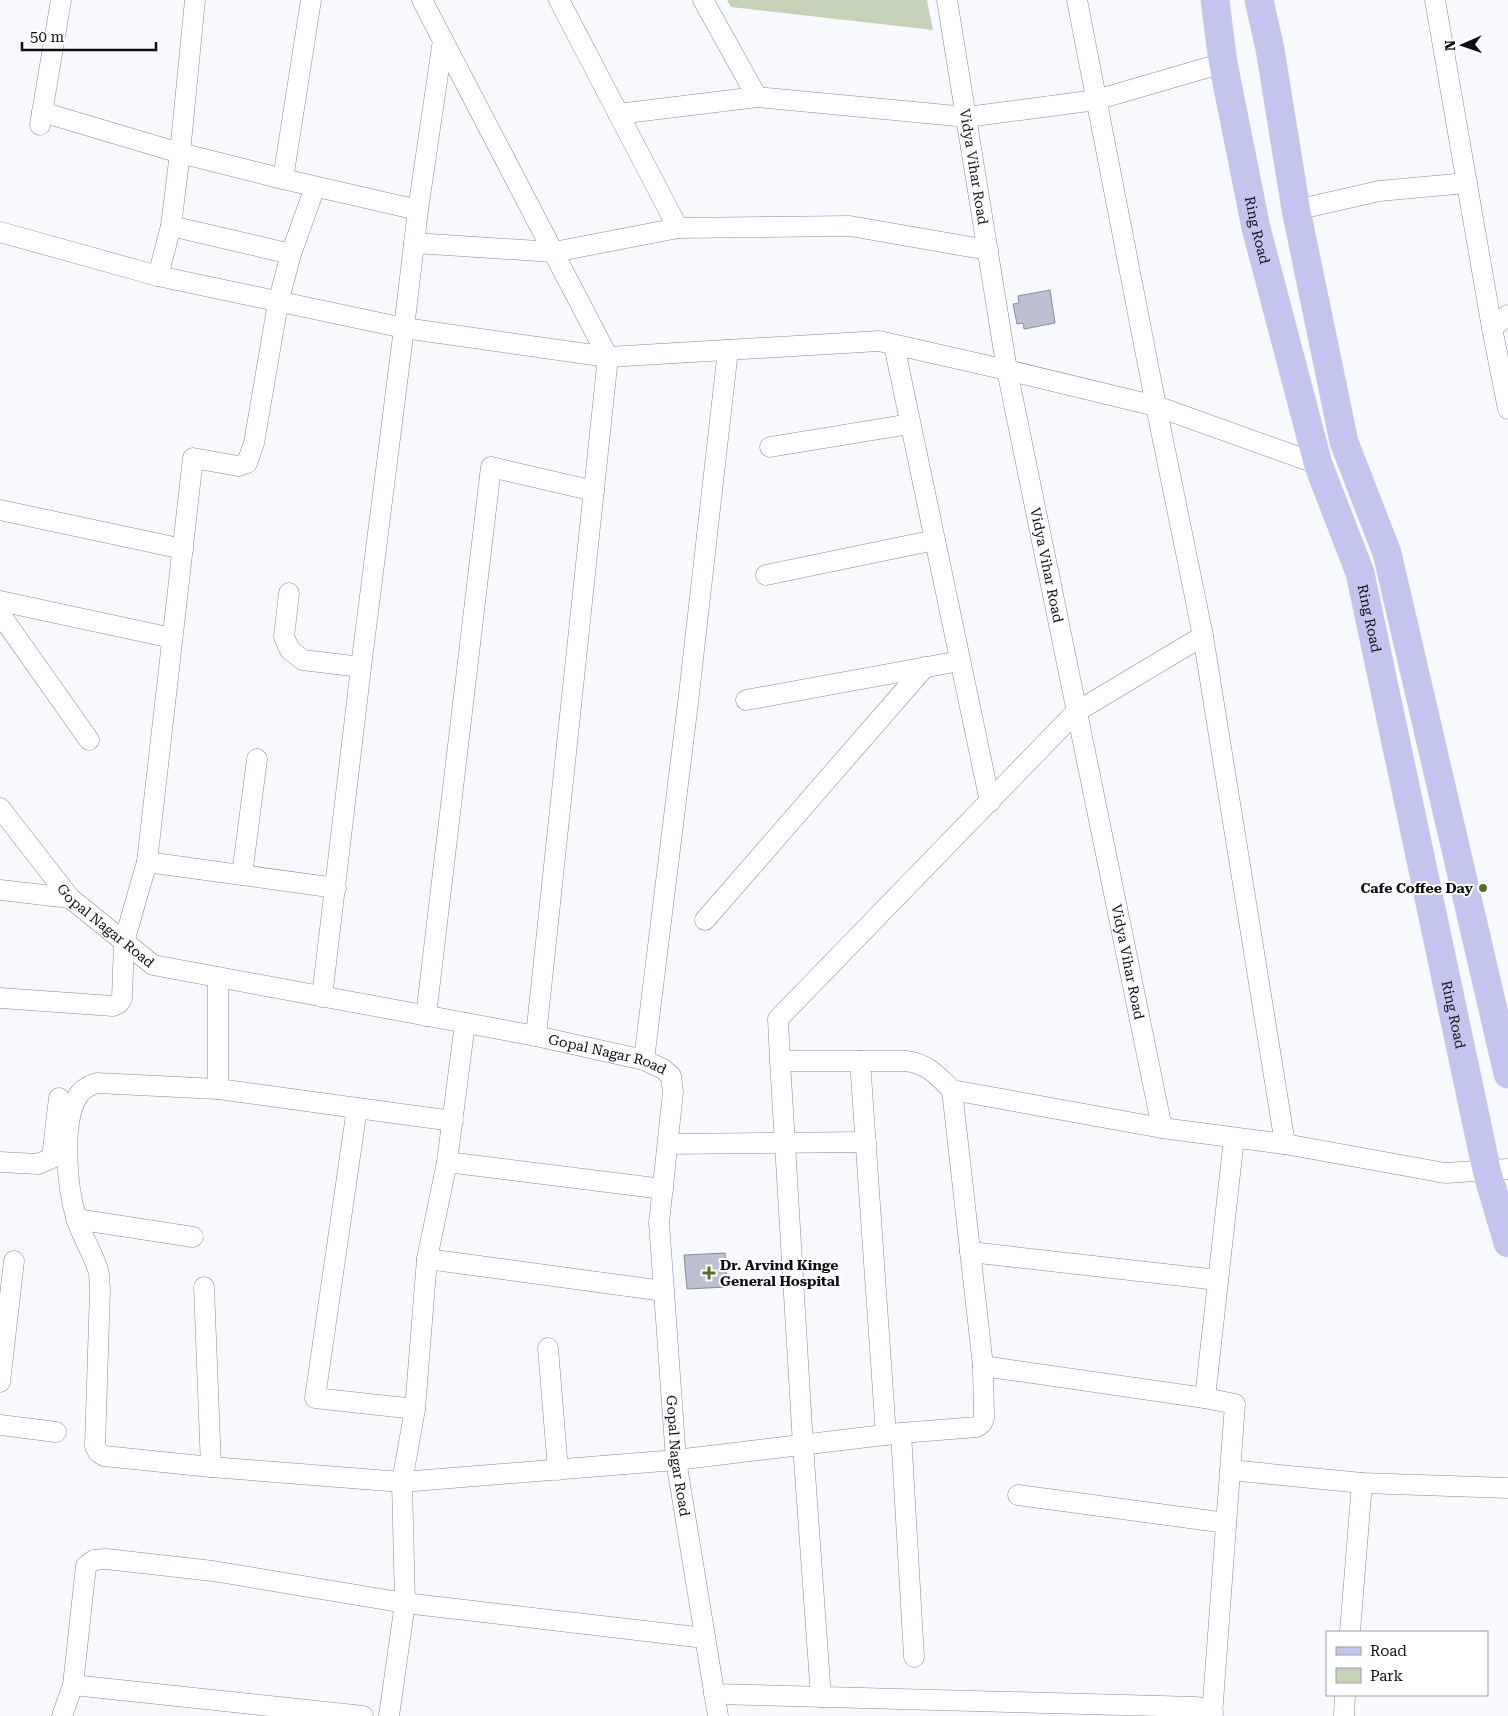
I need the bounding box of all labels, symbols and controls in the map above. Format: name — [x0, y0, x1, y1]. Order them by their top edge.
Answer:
scale bar — [22, 20, 156, 52]
north arrow — [1438, 20, 1488, 70]
text: 50 m — [30, 28, 65, 46]
text: N — [1442, 40, 1458, 51]
street label: Vidya Vihar Road — [957, 108, 991, 226]
street label: Ring Road — [1242, 195, 1273, 266]
street label: Vidya Vihar Road — [1027, 506, 1066, 624]
street label: Ring Road — [1355, 583, 1385, 654]
street label: Gopal Nagar Road — [54, 880, 157, 971]
place label: Cafe Coffee Day — [1360, 880, 1474, 896]
marker: Cafe Coffee Day — [1477, 882, 1489, 894]
street label: Vidya Vihar Road — [1108, 903, 1148, 1021]
street label: Ring Road — [1439, 979, 1469, 1050]
street label: Gopal Nagar Road — [547, 1031, 669, 1078]
place label: Dr. Arvind Kinge General Hospital — [720, 1257, 840, 1289]
marker: Dr. Arvind Kinge General Hospital — [702, 1266, 716, 1280]
street label: Gopal Nagar Road — [663, 1395, 693, 1518]
legend — [1326, 1631, 1488, 1696]
text: Road — [1370, 1642, 1407, 1660]
text: Park — [1370, 1667, 1404, 1685]

